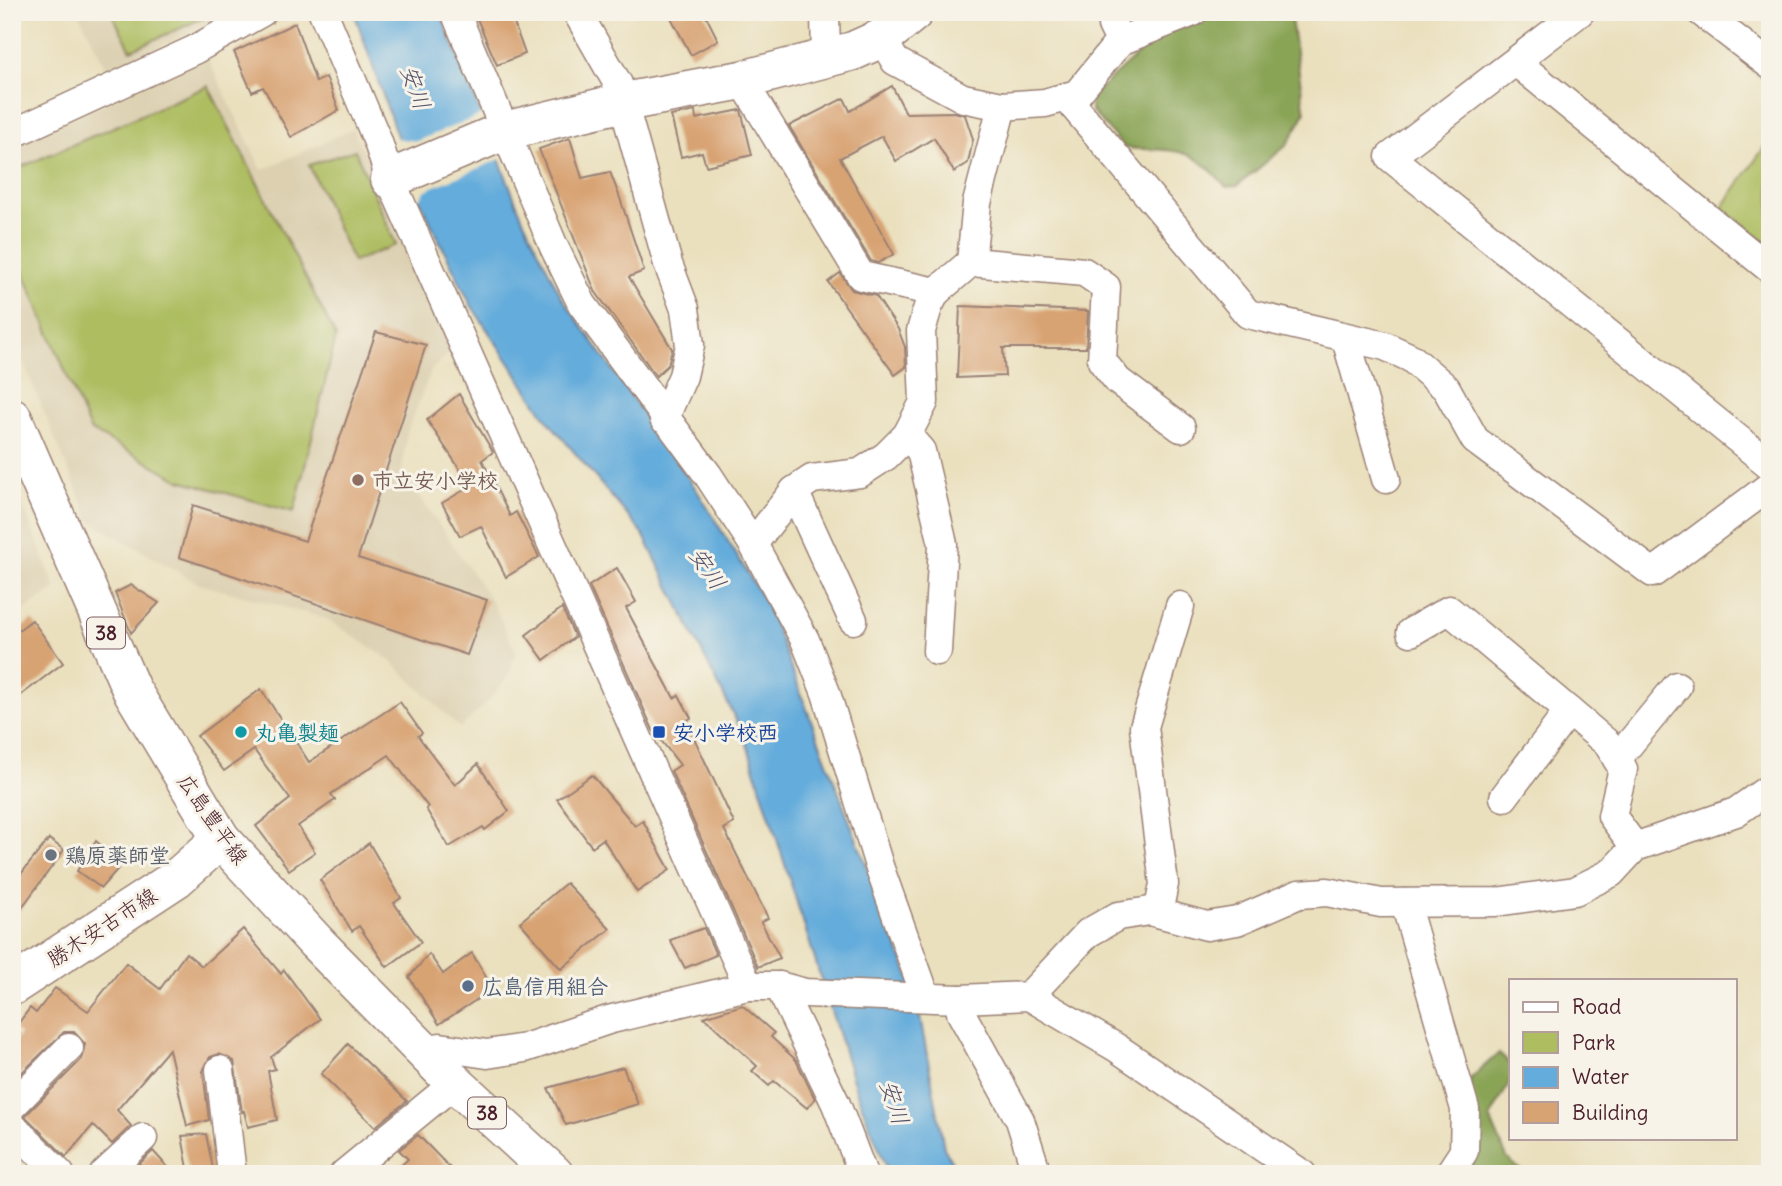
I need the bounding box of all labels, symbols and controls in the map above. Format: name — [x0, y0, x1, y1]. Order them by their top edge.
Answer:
water label: 安川 — [395, 60, 437, 114]
place label: 市立安小学校 — [372, 467, 498, 494]
marker: 市立安小学校 — [350, 472, 366, 488]
water label: 安川 — [683, 541, 733, 595]
road number: 38 — [87, 618, 125, 648]
place label: 丸亀製麺 — [255, 719, 339, 746]
place label: 安小学校西 — [673, 719, 778, 746]
marker: 丸亀製麺 — [233, 724, 249, 740]
marker: 安小学校西 — [651, 724, 667, 740]
street label: 広島豊平線 — [172, 768, 254, 870]
place label: 鶏原薬師堂 — [65, 842, 170, 869]
marker: 鶏原薬師堂 — [43, 847, 59, 863]
street label: 勝木安古市線 — [42, 881, 162, 973]
place label: 広島信用組合 — [482, 973, 608, 1000]
marker: 広島信用組合 — [460, 978, 476, 994]
legend — [1509, 979, 1736, 1140]
text: Road — [1572, 993, 1621, 1020]
text: Park — [1572, 1029, 1615, 1056]
text: Water — [1572, 1063, 1630, 1090]
water label: 安川 — [874, 1076, 916, 1128]
road number: 38 — [468, 1098, 506, 1128]
text: Building — [1572, 1099, 1648, 1126]

